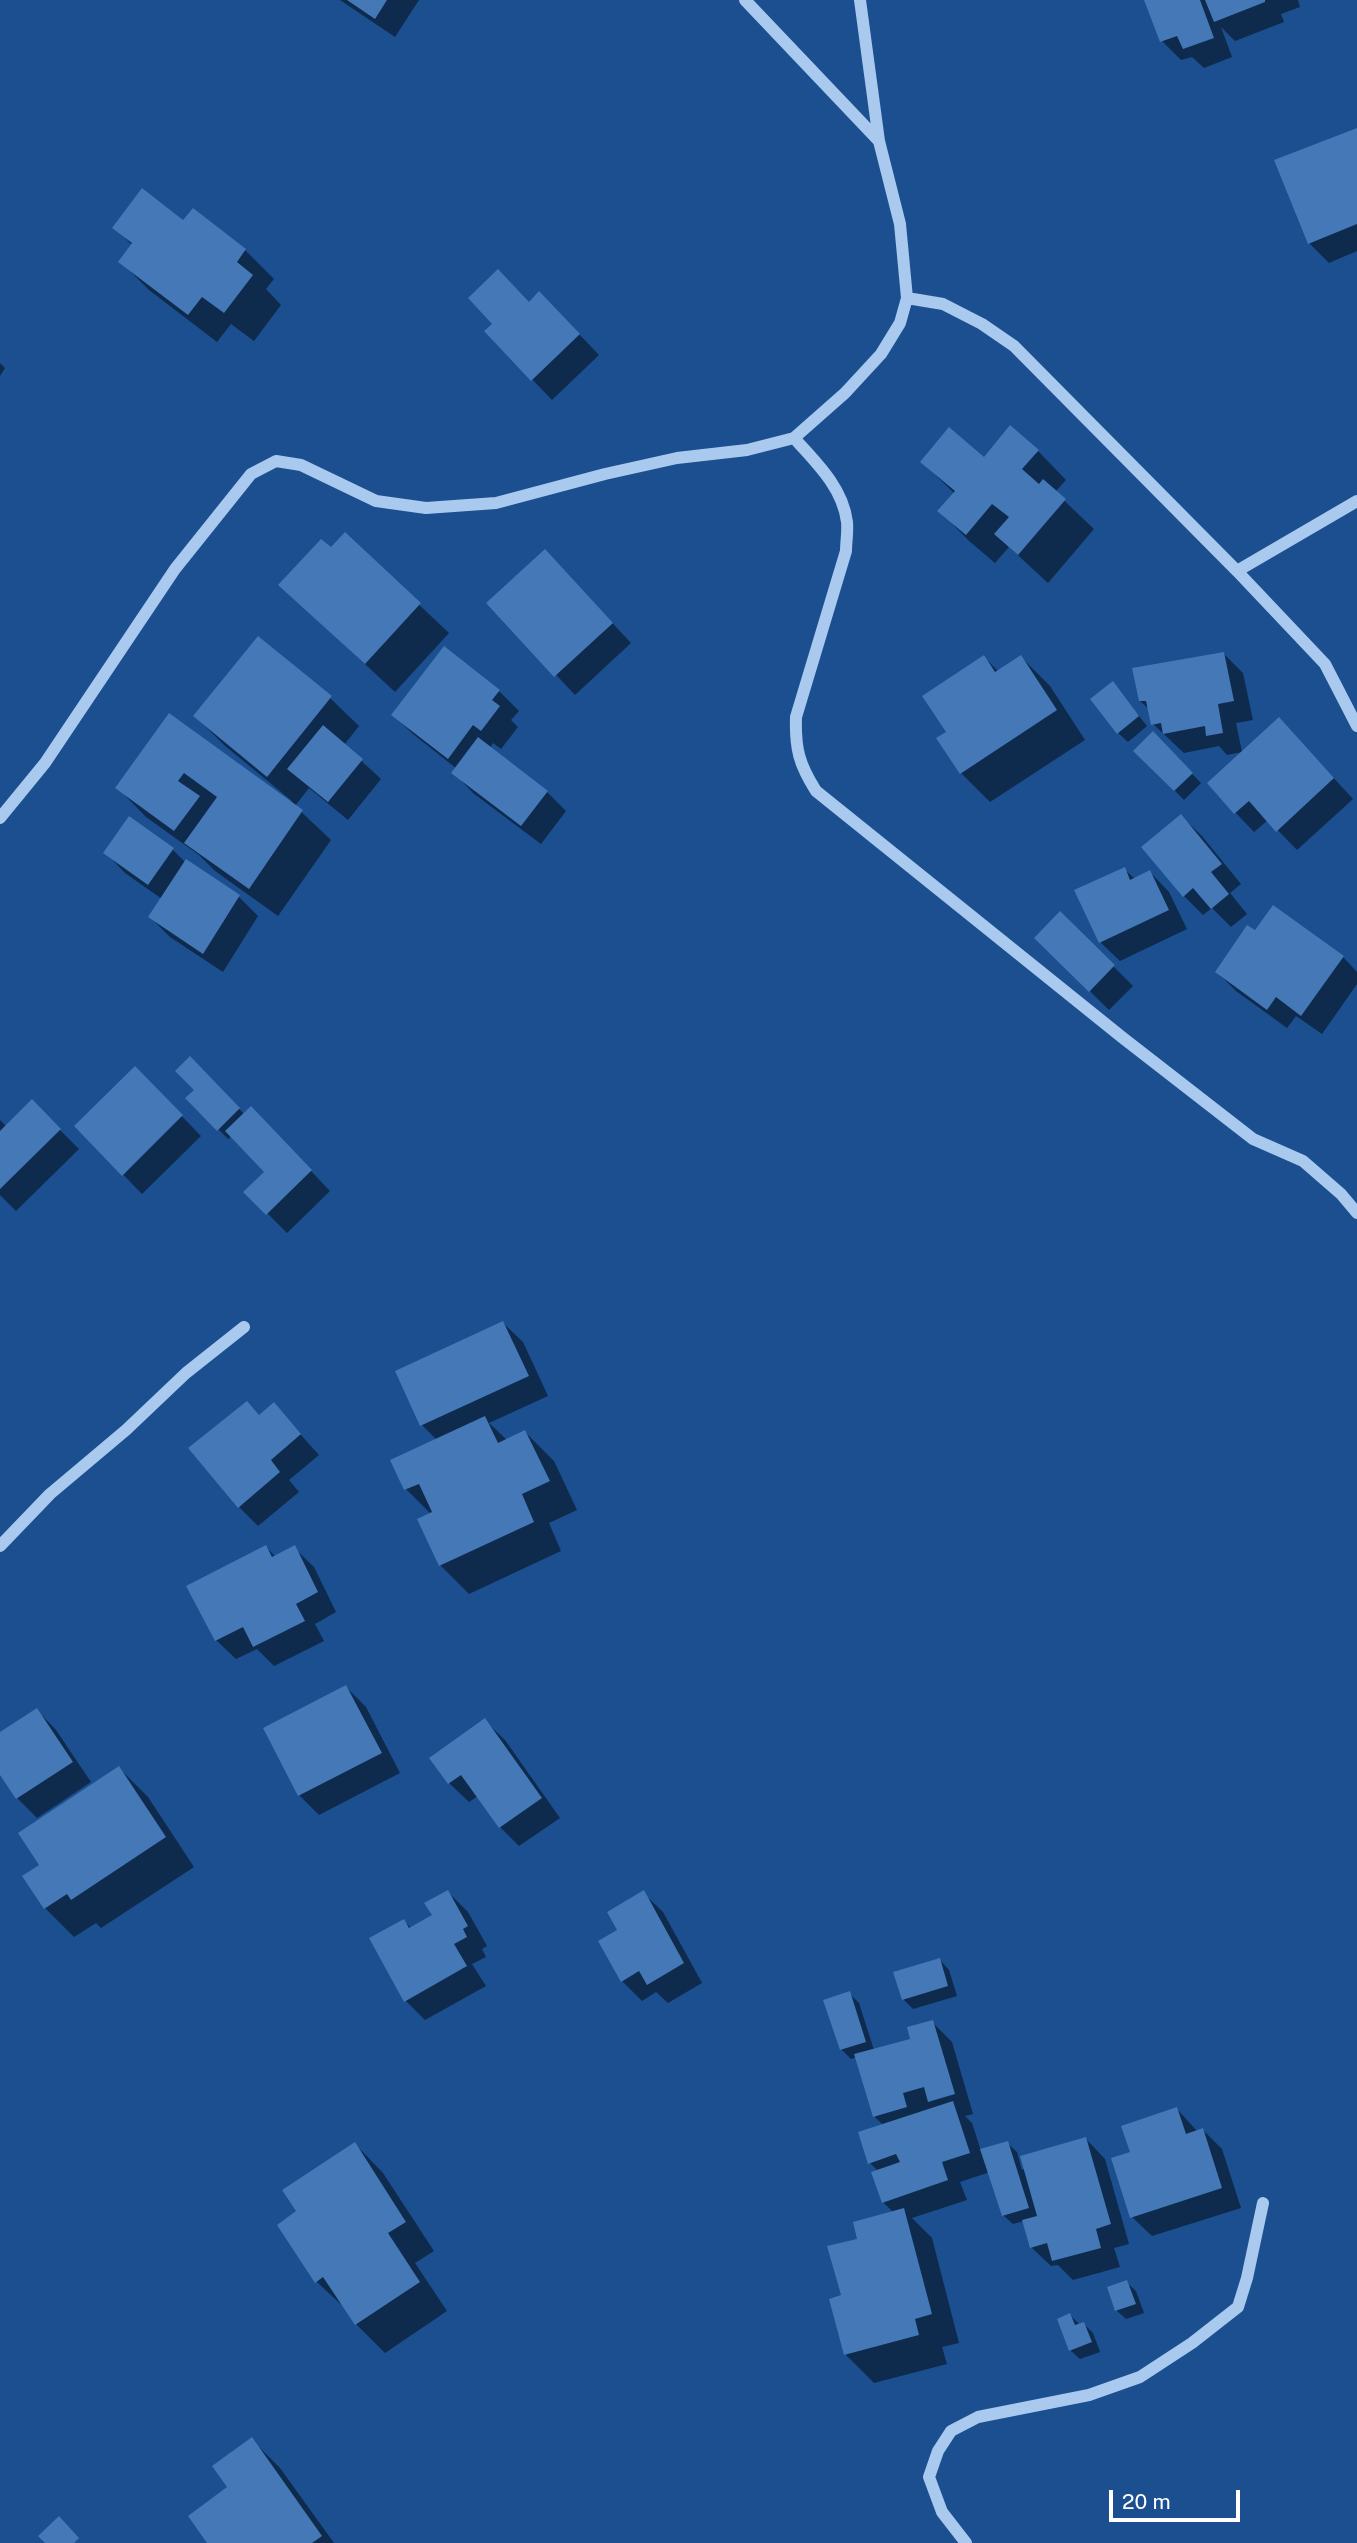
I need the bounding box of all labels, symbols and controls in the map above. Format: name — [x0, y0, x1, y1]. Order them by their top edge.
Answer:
scale bar — [1112, 2476, 1243, 2520]
text: 20 m — [1122, 2489, 1171, 2514]

